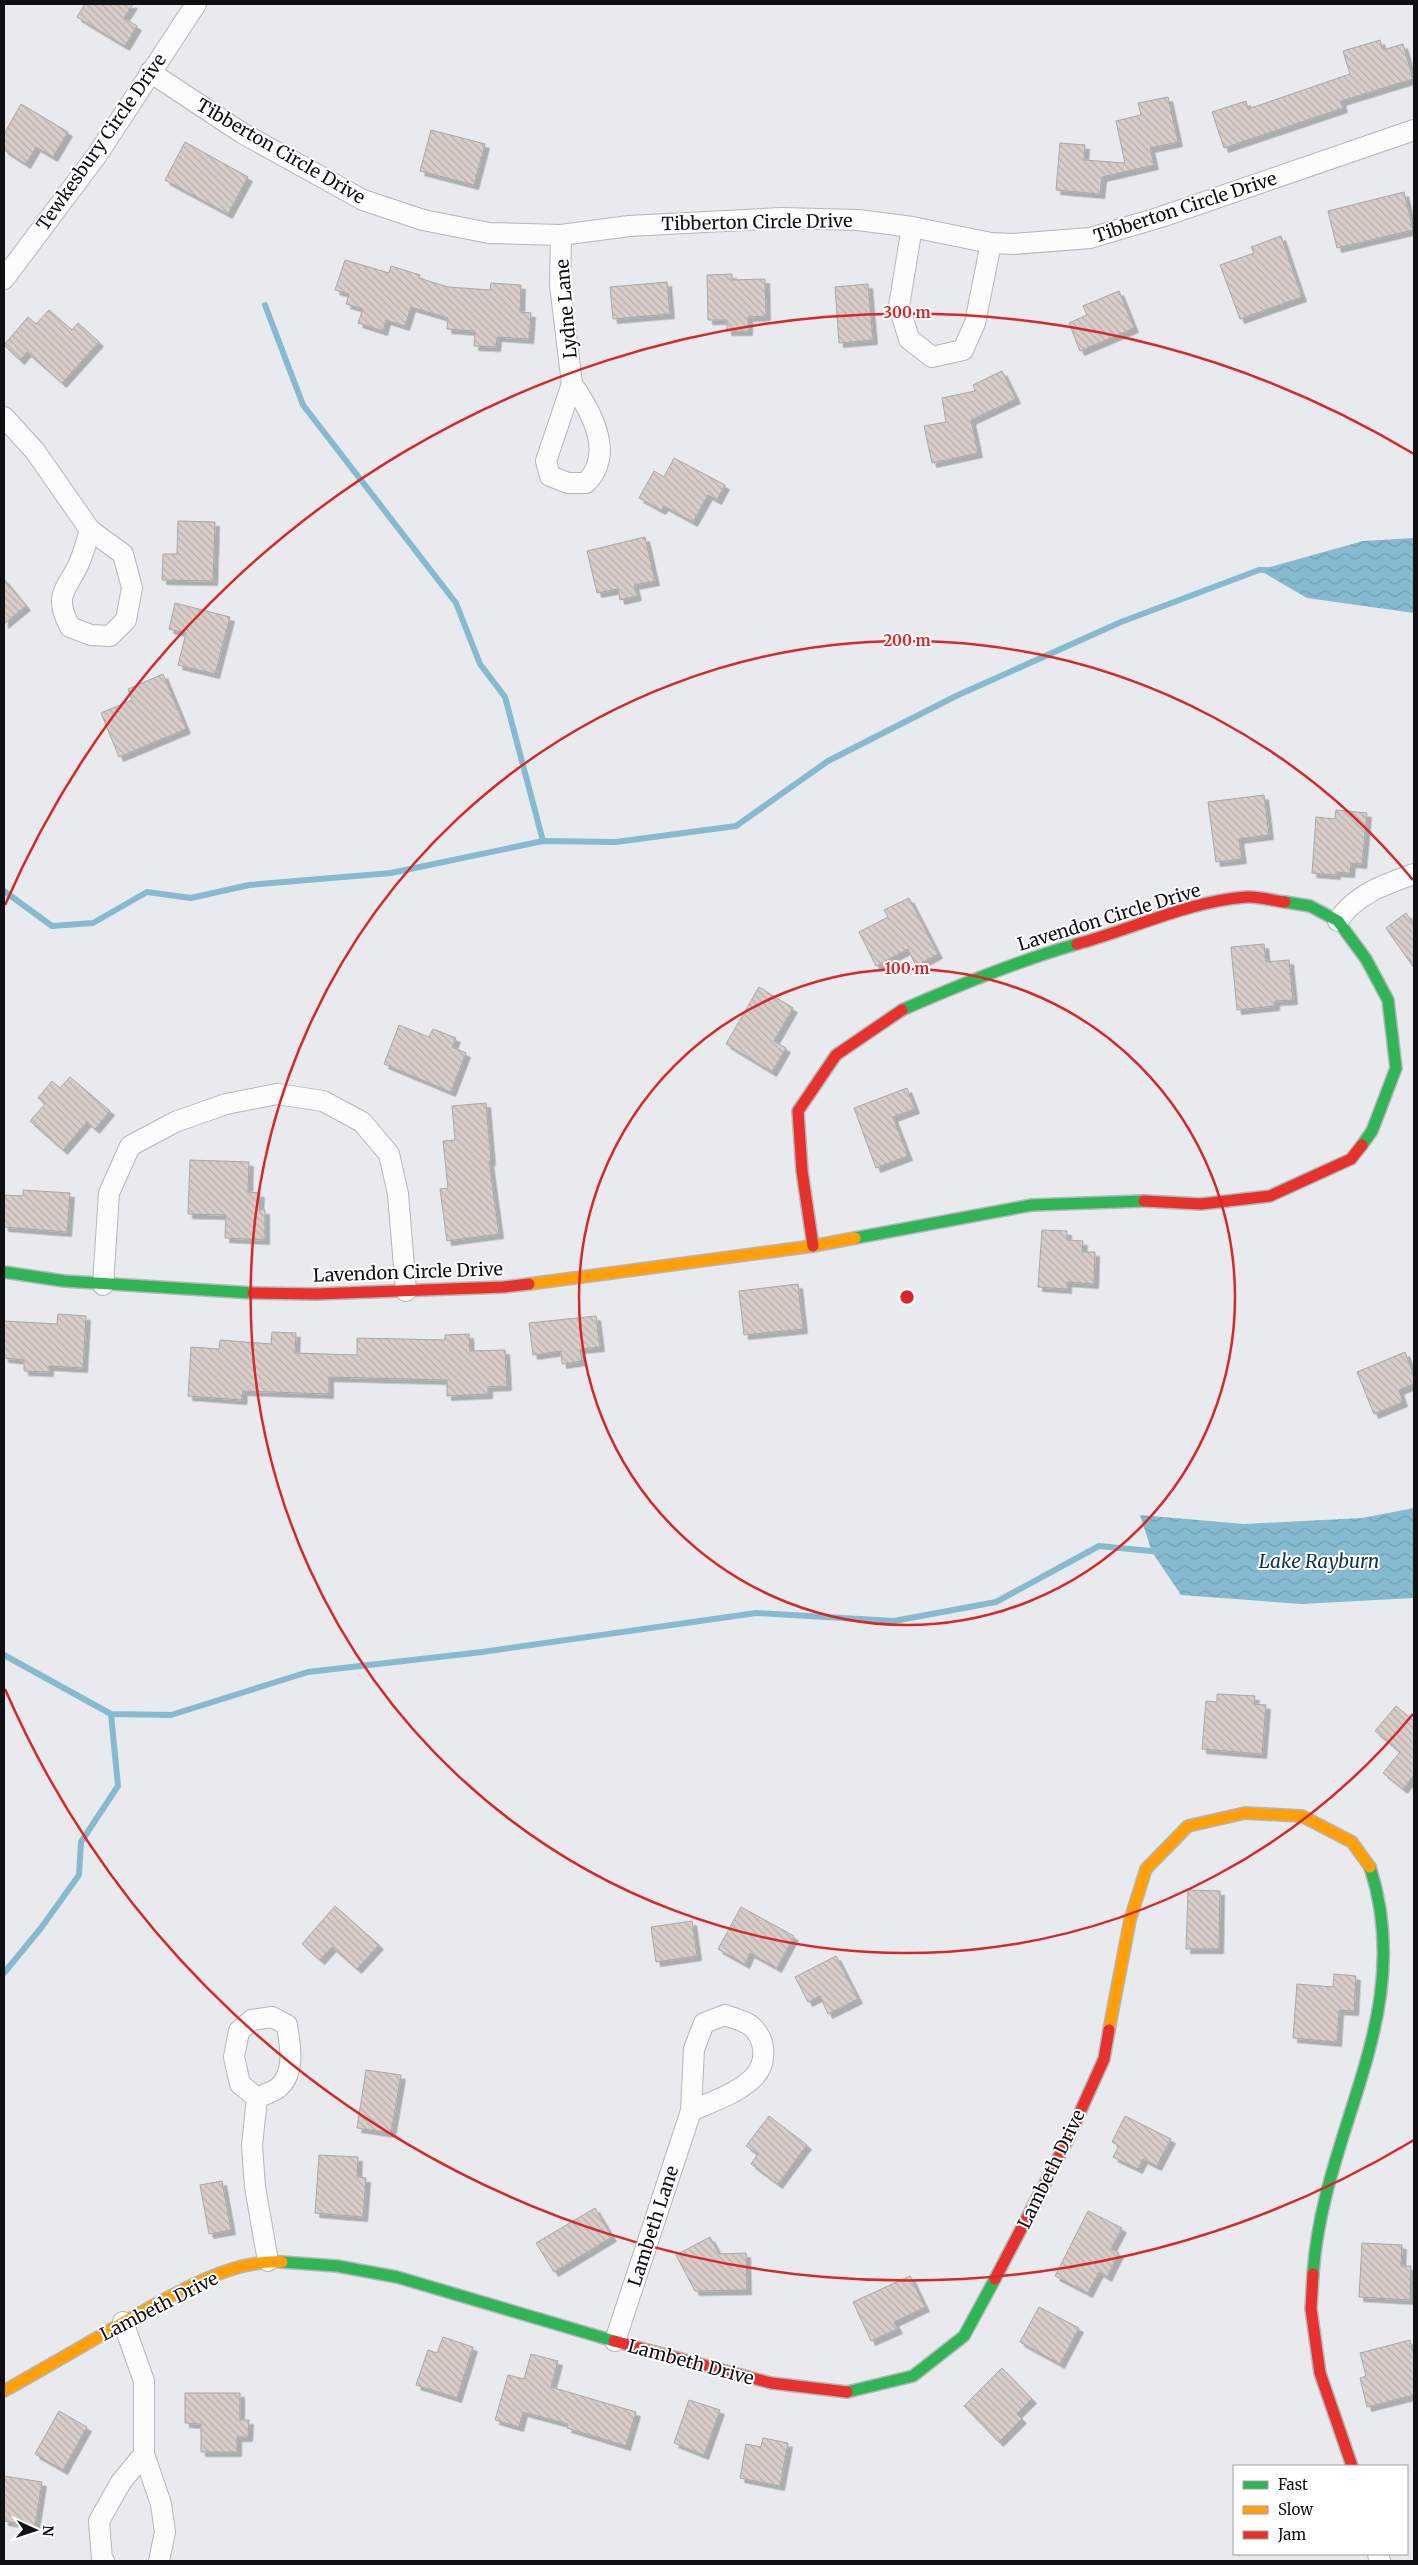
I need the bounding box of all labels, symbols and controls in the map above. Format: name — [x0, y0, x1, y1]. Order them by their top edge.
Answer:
street label: Tewkesbury Circle Drive — [31, 49, 171, 235]
street label: Tibberton Circle Drive — [193, 93, 369, 209]
street label: Tibberton Circle Drive — [1091, 167, 1279, 247]
street label: Tibberton Circle Drive — [661, 209, 853, 235]
street label: Lydne Lane — [550, 258, 582, 360]
text: 300 m — [883, 303, 931, 322]
text: 200 m — [883, 631, 931, 650]
street label: Lavendon Circle Drive — [1015, 878, 1203, 956]
text: 100 m — [885, 959, 929, 978]
street label: Lavendon Circle Drive — [313, 1257, 503, 1287]
centre of rings — [898, 1288, 916, 1306]
water label: Lake Rayburn — [1259, 1549, 1379, 1573]
street label: Lambeth Drive — [1012, 2106, 1090, 2232]
street label: Lambeth Lane — [623, 2163, 683, 2289]
street label: Lambeth Drive — [96, 2266, 222, 2346]
street label: Lambeth Drive — [625, 2334, 757, 2390]
legend — [1233, 2465, 1408, 2555]
text: Fast — [1278, 2475, 1308, 2494]
text: Slow — [1278, 2500, 1313, 2519]
north arrow — [10, 2505, 60, 2555]
text: N — [39, 2525, 57, 2537]
text: Jam — [1277, 2525, 1306, 2544]

